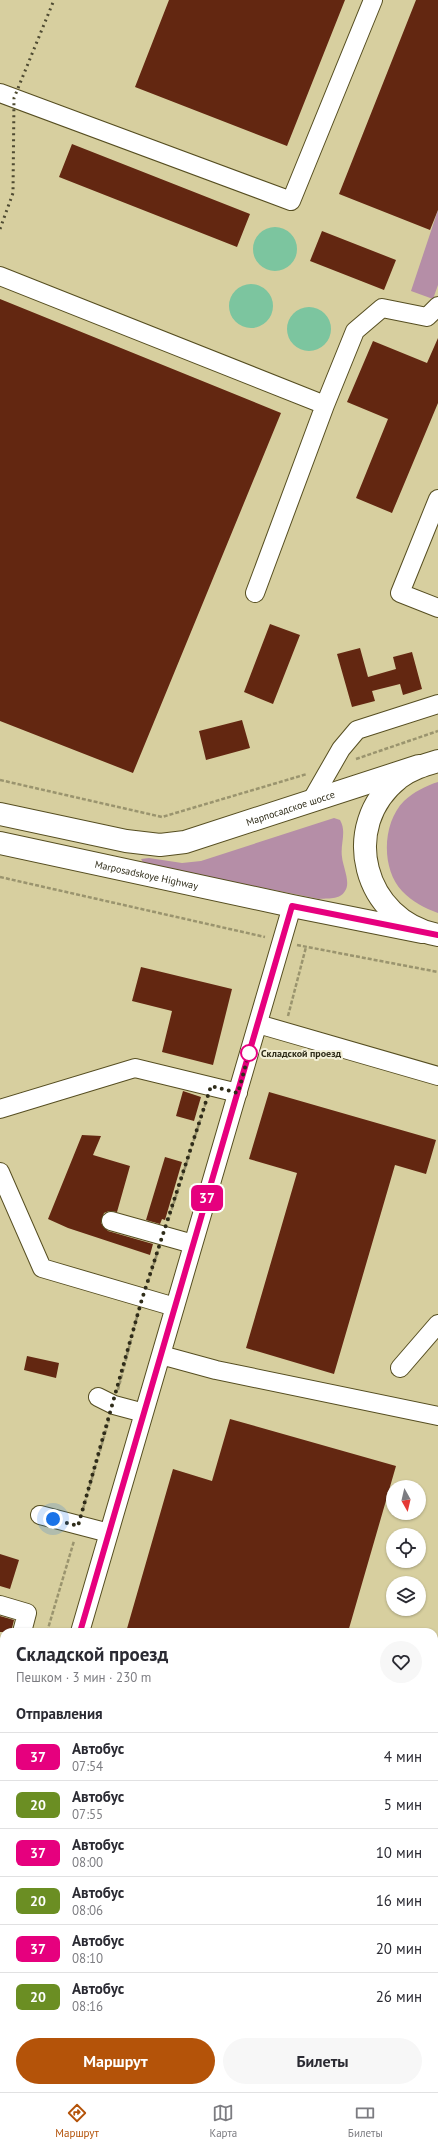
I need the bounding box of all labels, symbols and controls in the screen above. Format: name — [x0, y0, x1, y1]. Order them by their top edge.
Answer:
street label: Марпосадское шоссе — [244, 787, 336, 828]
street label: Marposadskoye Highway — [94, 857, 200, 892]
marker: Складской проезд — [240, 1044, 258, 1062]
place label: Складской проезд — [261, 1047, 341, 1060]
line badge: 37 — [189, 1185, 225, 1211]
text: 37 — [199, 1189, 215, 1207]
north arrow — [386, 1480, 426, 1520]
map controls — [386, 1480, 426, 1616]
your location — [43, 1509, 63, 1529]
button: locate — [386, 1528, 426, 1568]
button: layers — [386, 1576, 426, 1616]
button: heart — [380, 1641, 422, 1683]
text: Складской проезд — [16, 1642, 168, 1666]
text: Пешком · 3 мин · 230 m — [16, 1669, 151, 1686]
text: Отправления — [16, 1704, 103, 1723]
text: Автобус — [72, 1739, 124, 1758]
text: 4 мин — [384, 1747, 422, 1766]
text: 37 — [30, 1748, 46, 1766]
text: 07:54 — [72, 1758, 103, 1775]
text: Автобус — [72, 1787, 124, 1806]
text: 5 мин — [384, 1795, 422, 1814]
text: 20 — [30, 1796, 46, 1814]
text: 07:55 — [72, 1806, 103, 1823]
text: Автобус — [72, 1835, 124, 1854]
text: 10 мин — [376, 1843, 422, 1862]
text: 37 — [30, 1844, 46, 1862]
text: 08:00 — [72, 1854, 103, 1871]
text: Автобус — [72, 1883, 124, 1902]
text: 16 мин — [376, 1891, 422, 1910]
text: 20 — [30, 1892, 46, 1910]
text: 08:06 — [72, 1902, 103, 1919]
text: Автобус — [72, 1931, 124, 1950]
text: 20 мин — [376, 1939, 422, 1958]
text: 37 — [30, 1940, 46, 1958]
text: 08:10 — [72, 1950, 103, 1967]
text: Автобус — [72, 1979, 124, 1998]
text: 26 мин — [376, 1987, 422, 2006]
text: 20 — [30, 1988, 46, 2006]
text: 08:16 — [72, 1998, 103, 2015]
button: Маршрут — [16, 2038, 215, 2084]
button: Билеты — [223, 2038, 422, 2084]
tab: Маршрут — [55, 2102, 99, 2140]
tab: Карта — [209, 2102, 237, 2140]
tab: Билеты — [348, 2102, 383, 2140]

